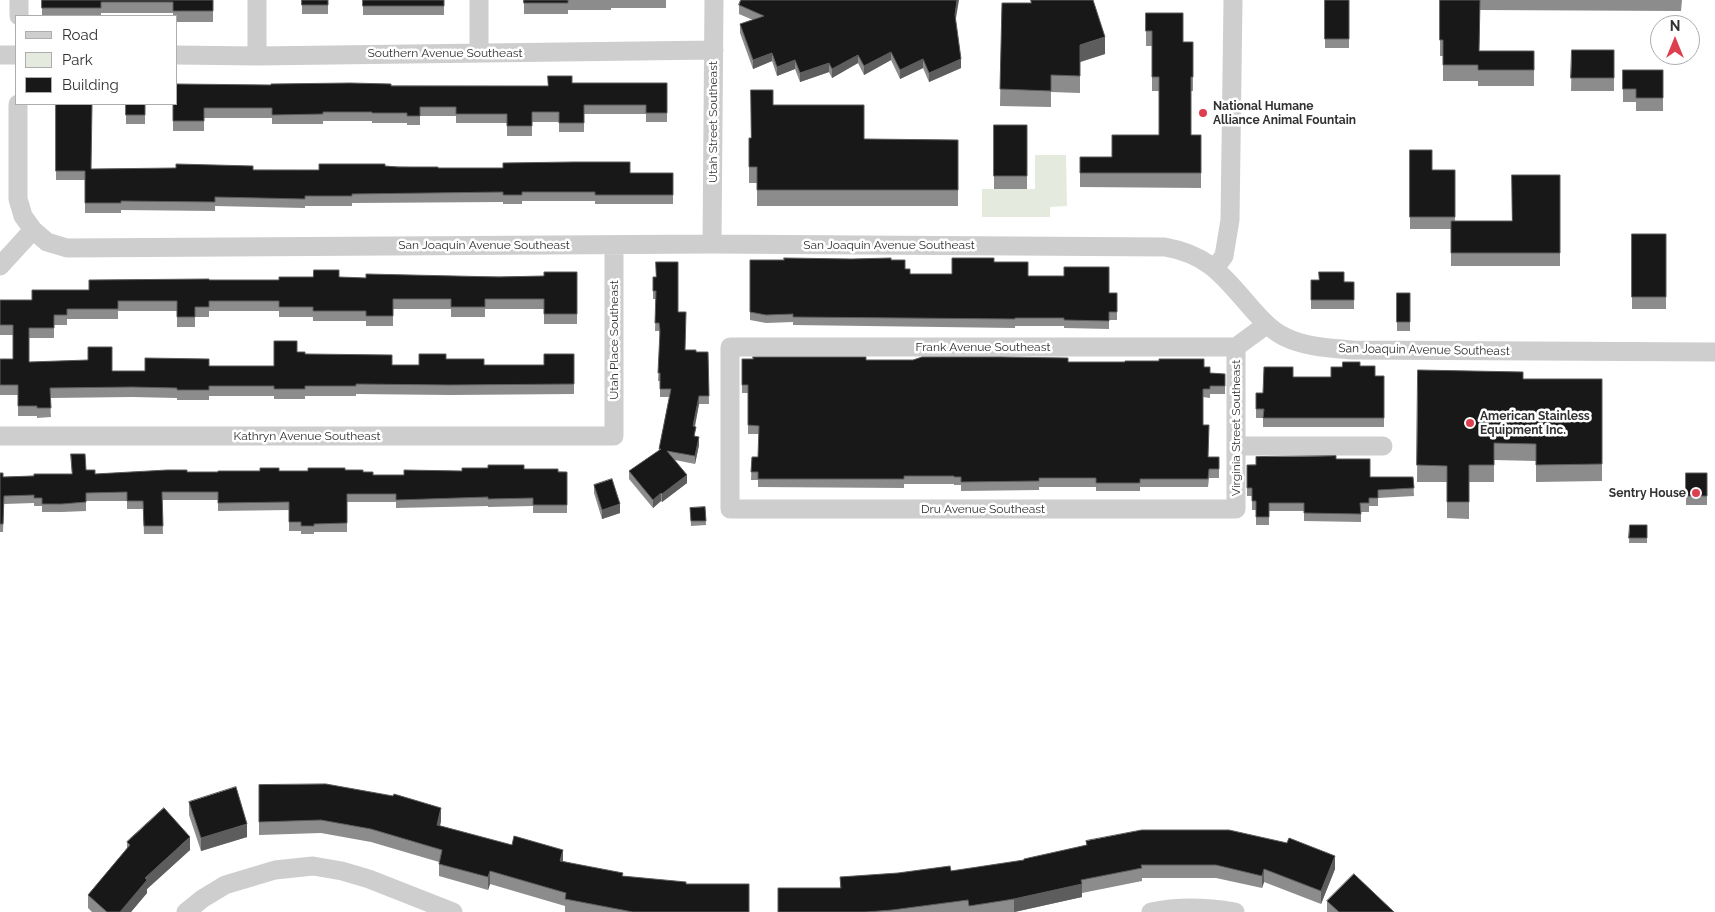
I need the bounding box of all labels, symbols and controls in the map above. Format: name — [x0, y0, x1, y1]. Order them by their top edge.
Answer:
legend — [15, 15, 178, 105]
north arrow — [1650, 15, 1700, 65]
text: N — [1670, 18, 1680, 34]
text: Road — [62, 26, 98, 44]
street label: Southern Avenue Southeast — [367, 46, 523, 60]
text: Park — [62, 51, 93, 69]
street label: Utah Street Southeast — [706, 61, 720, 183]
text: Building — [62, 76, 119, 94]
place label: National Humane Alliance Animal Fountain — [1213, 99, 1356, 127]
marker: National Humane Alliance Animal Fountain — [1197, 107, 1209, 119]
street label: San Joaquin Avenue Southeast — [398, 238, 570, 252]
street label: San Joaquin Avenue Southeast — [803, 238, 975, 252]
street label: Utah Place Southeast — [607, 280, 621, 400]
street label: Frank Avenue Southeast — [916, 340, 1050, 354]
street label: San Joaquin Avenue Southeast — [1338, 341, 1510, 359]
street label: Virginia Street Southeast — [1229, 360, 1243, 496]
place label: American Stainless Equipment Inc. — [1480, 409, 1590, 437]
marker: American Stainless Equipment Inc. — [1464, 417, 1476, 429]
street label: Kathryn Avenue Southeast — [233, 429, 381, 443]
place label: Sentry House — [1609, 486, 1686, 500]
marker: Sentry House — [1690, 487, 1702, 499]
street label: Dru Avenue Southeast — [921, 502, 1045, 516]

